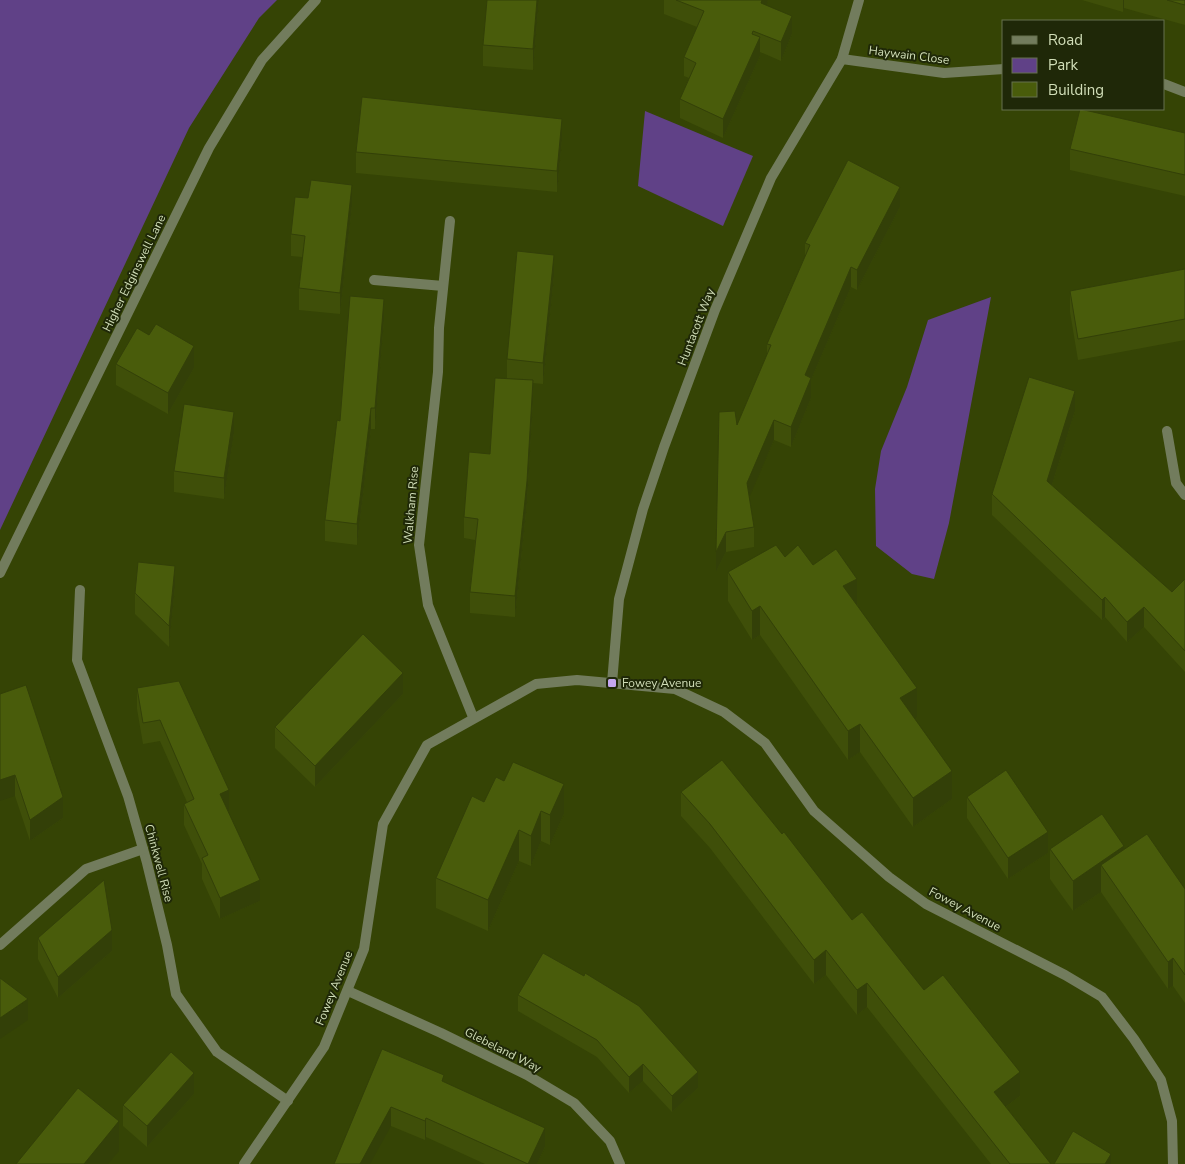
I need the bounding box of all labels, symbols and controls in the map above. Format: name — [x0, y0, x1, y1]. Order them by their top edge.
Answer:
legend — [1002, 20, 1165, 110]
text: Road — [1048, 30, 1083, 50]
street label: Haywain Close — [868, 42, 950, 68]
text: Park — [1048, 55, 1078, 75]
text: Building — [1048, 80, 1104, 100]
street label: Higher Edginswell Lane — [99, 212, 169, 334]
street label: Huntacott Way — [674, 285, 718, 368]
street label: Walkham Rise — [400, 465, 422, 545]
place label: Fowey Avenue — [622, 675, 701, 691]
marker: Fowey Avenue — [606, 677, 618, 689]
street label: Chinkwell Rise — [141, 822, 177, 904]
street label: Fowey Avenue — [926, 883, 1004, 935]
street label: Fowey Avenue — [312, 948, 356, 1028]
street label: Glebeland Way — [462, 1024, 545, 1077]

